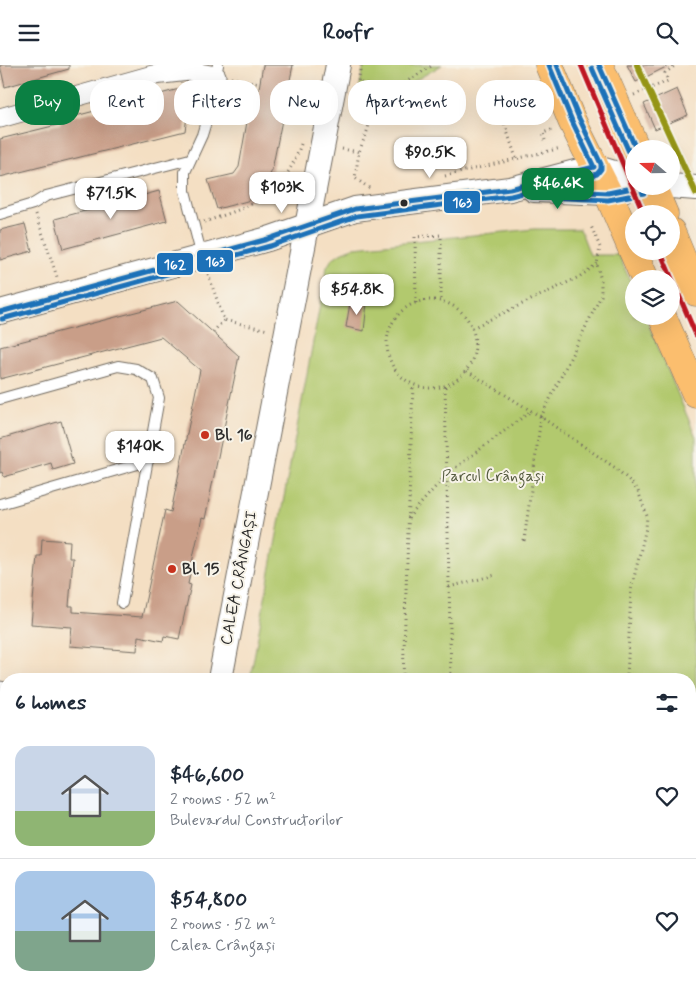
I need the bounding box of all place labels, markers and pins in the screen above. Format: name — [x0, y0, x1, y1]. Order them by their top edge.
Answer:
pin: $90.5K — [389, 137, 471, 179]
pin: $46.6K — [517, 167, 599, 210]
pin: $103K — [247, 171, 317, 214]
pin: $71.5K — [70, 177, 152, 220]
unlabelled marker — [399, 198, 409, 208]
pin: $54.8K — [316, 273, 398, 316]
place label: Bl. 16 — [215, 425, 253, 446]
marker: Bl. 16 — [199, 429, 211, 441]
pin: $140K — [105, 431, 175, 473]
place label: Bl. 15 — [182, 559, 220, 580]
marker: Bl. 15 — [166, 563, 178, 575]

